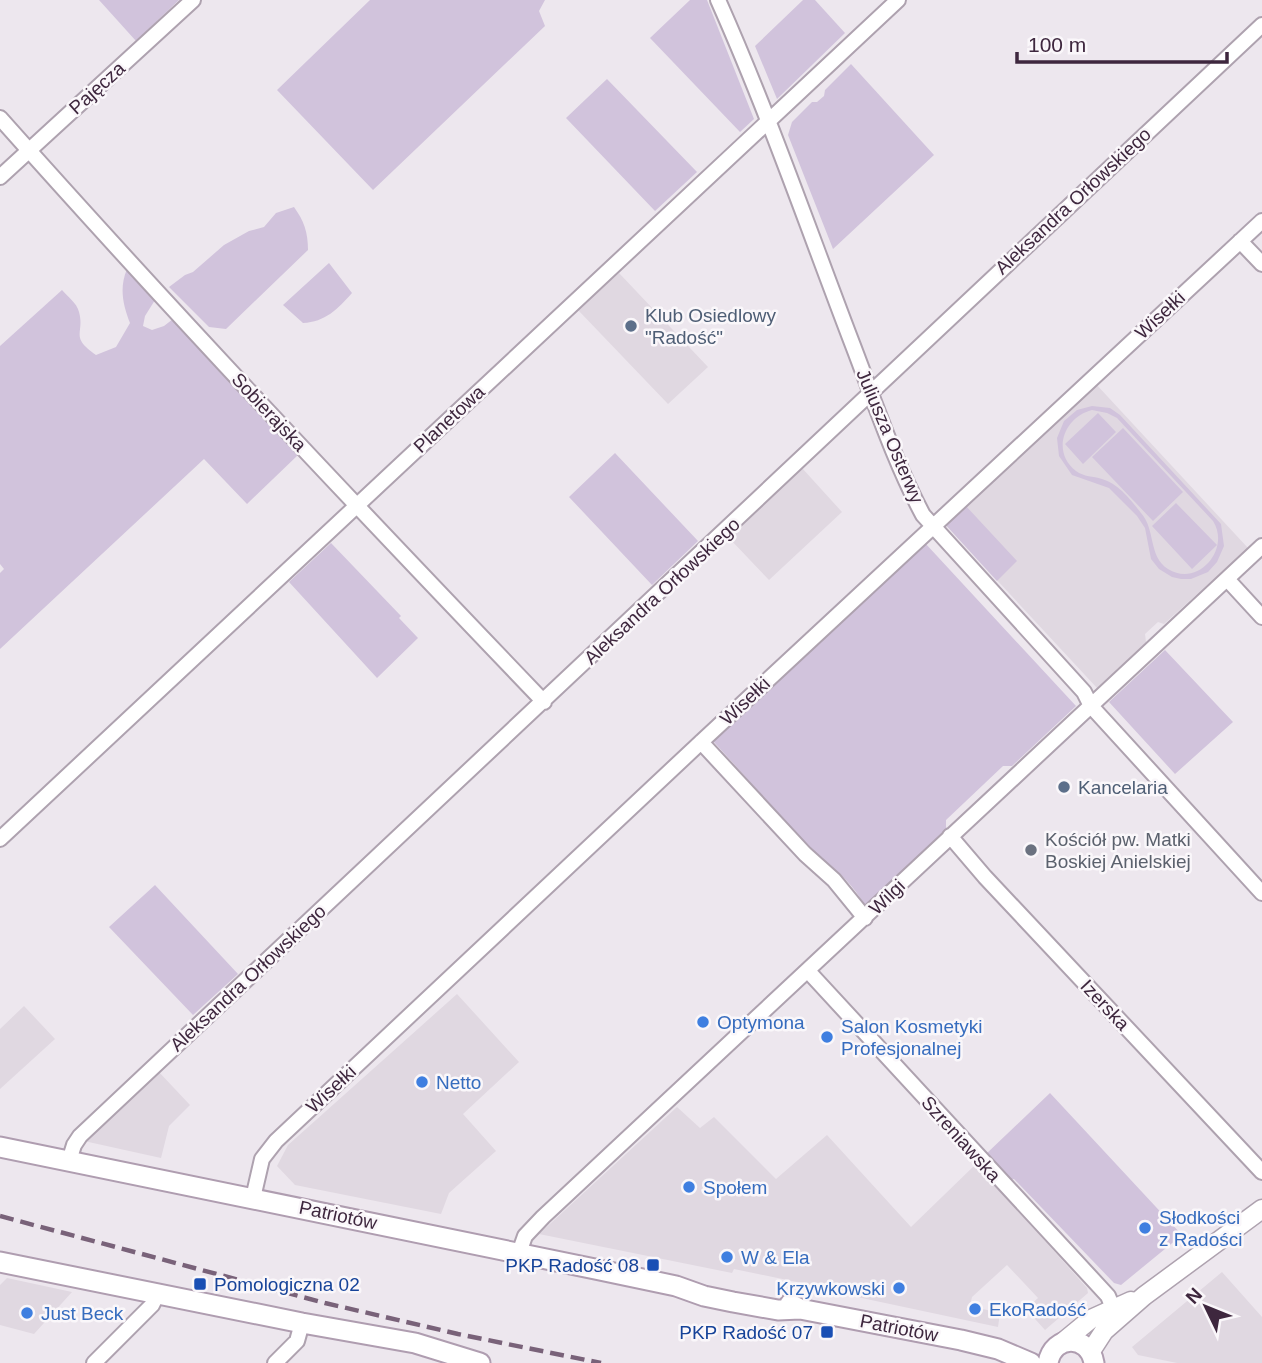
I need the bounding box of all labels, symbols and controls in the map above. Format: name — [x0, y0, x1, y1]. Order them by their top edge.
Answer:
scale bar — [1017, 21, 1227, 65]
text: 100 m — [1028, 33, 1086, 56]
street label: Pajęcza — [65, 57, 129, 118]
street label: Aleksandra Orłowskiego — [991, 123, 1155, 279]
street label: Wisełki — [1131, 287, 1189, 343]
place label: Klub Osiedlowy "Radość" — [645, 305, 776, 348]
marker: Klub Osiedlowy "Radość" — [623, 318, 639, 334]
street label: Juliusza Osterwy — [852, 366, 928, 507]
street label: Sobierajska — [227, 369, 311, 456]
street label: Planetowa — [409, 381, 489, 457]
street label: Aleksandra Orłowskiego — [580, 513, 744, 669]
street label: Wisełki — [716, 673, 774, 729]
place label: Kancelaria — [1078, 777, 1168, 798]
marker: Kancelaria — [1056, 779, 1072, 795]
place label: Kościół pw. Matki Boskiej Anielskiej — [1045, 829, 1191, 872]
marker: Kościół pw. Matki Boskiej Anielskiej — [1023, 842, 1039, 858]
street label: Wilgi — [865, 875, 909, 919]
street label: Aleksandra Orłowskiego — [166, 900, 330, 1056]
street label: Izerska — [1076, 975, 1134, 1035]
place label: Optymona — [717, 1012, 805, 1033]
marker: Optymona — [695, 1014, 711, 1030]
place label: Salon Kosmetyki Profesjonalnej — [841, 1016, 983, 1059]
marker: Salon Kosmetyki Profesjonalnej — [819, 1029, 835, 1045]
street label: Wisełki — [302, 1061, 360, 1117]
place label: Netto — [436, 1072, 481, 1093]
marker: Netto — [414, 1074, 430, 1090]
street label: Szreniawska — [917, 1092, 1005, 1186]
place label: Społem — [703, 1177, 767, 1198]
marker: Społem — [681, 1179, 697, 1195]
street label: Patriotów — [297, 1196, 379, 1234]
place label: Słodkości z Radości — [1159, 1207, 1242, 1250]
marker: Słodkości z Radości — [1137, 1220, 1153, 1236]
place label: W & Ela — [741, 1247, 810, 1268]
marker: W & Ela — [719, 1249, 735, 1265]
place label: PKP Radość 08 — [505, 1255, 639, 1276]
marker: PKP Radość 08 — [645, 1257, 661, 1273]
north arrow — [1171, 1272, 1241, 1342]
place label: Pomologiczna 02 — [214, 1274, 360, 1295]
marker: Pomologiczna 02 — [192, 1276, 208, 1292]
place label: Krzywkowski — [776, 1278, 885, 1299]
marker: Krzywkowski — [891, 1280, 907, 1296]
text: N — [1182, 1284, 1206, 1308]
place label: EkoRadość — [989, 1299, 1086, 1320]
marker: EkoRadość — [967, 1301, 983, 1317]
place label: Just Beck — [41, 1303, 124, 1324]
marker: Just Beck — [19, 1305, 35, 1321]
street label: Patriotów — [858, 1310, 940, 1346]
place label: PKP Radość 07 — [679, 1322, 813, 1343]
marker: PKP Radość 07 — [819, 1324, 835, 1340]

